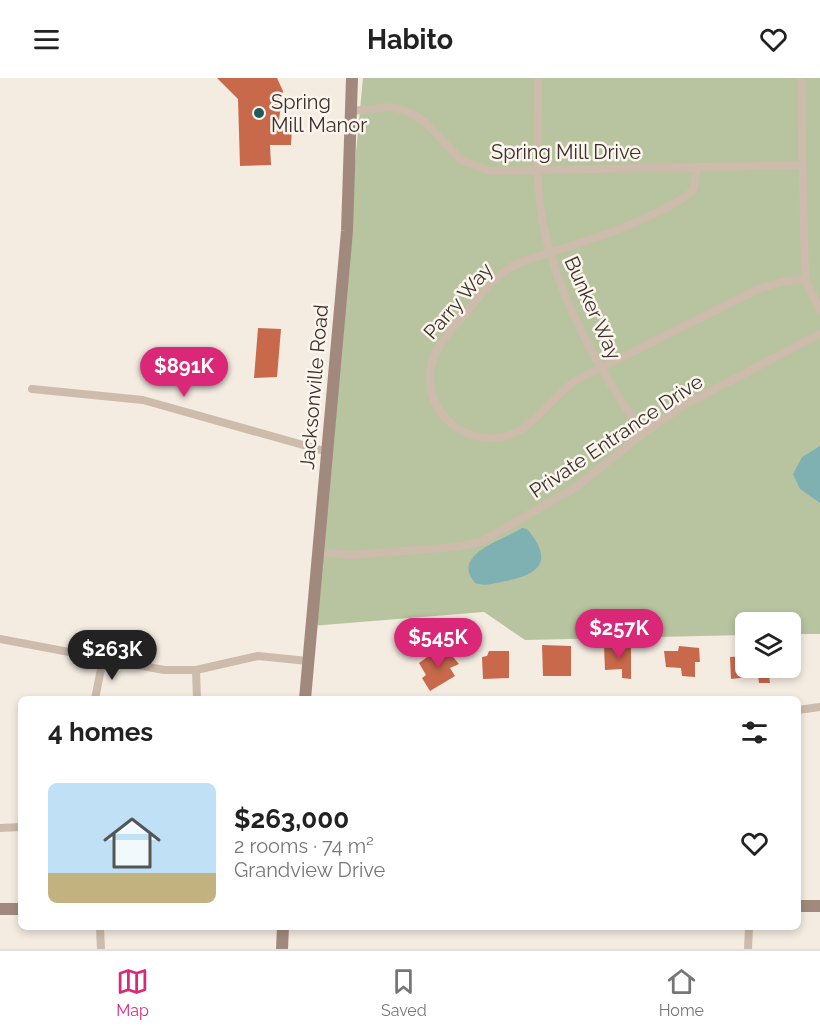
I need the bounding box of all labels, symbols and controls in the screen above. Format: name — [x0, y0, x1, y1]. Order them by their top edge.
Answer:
icon: menu — [30, 23, 63, 56]
icon: heart — [757, 23, 790, 56]
text: Habito — [367, 24, 453, 55]
place label: Spring Mill Manor — [271, 90, 367, 137]
marker: Spring Mill Manor — [252, 106, 266, 120]
street label: Spring Mill Drive — [491, 140, 641, 164]
street label: Bunker Way — [559, 252, 627, 364]
street label: Parry Way — [418, 258, 498, 344]
street label: Jacksonville Road — [295, 303, 333, 471]
pin: $891K — [142, 347, 226, 398]
text: $891K — [154, 354, 214, 378]
street label: Private Entrance Drive — [525, 369, 707, 503]
pin: $257K — [577, 609, 661, 660]
map controls — [735, 612, 801, 678]
button: layers — [735, 612, 801, 678]
text: $257K — [589, 616, 649, 640]
pin: $545K — [396, 618, 480, 669]
text: $545K — [408, 625, 468, 649]
pin: $263K — [70, 630, 154, 681]
text: $263K — [82, 637, 142, 661]
icon: filters — [738, 716, 771, 749]
text: 4 homes — [48, 717, 153, 747]
text: $263,000 — [234, 804, 349, 834]
icon: home — [96, 807, 168, 879]
icon: heart — [738, 827, 771, 860]
text: 2 rooms · 74 m² — [234, 834, 374, 858]
text: Grandview Drive — [234, 858, 385, 882]
tab: Map — [116, 965, 149, 1020]
tab: Saved — [381, 965, 427, 1020]
tab: Home — [659, 965, 704, 1020]

